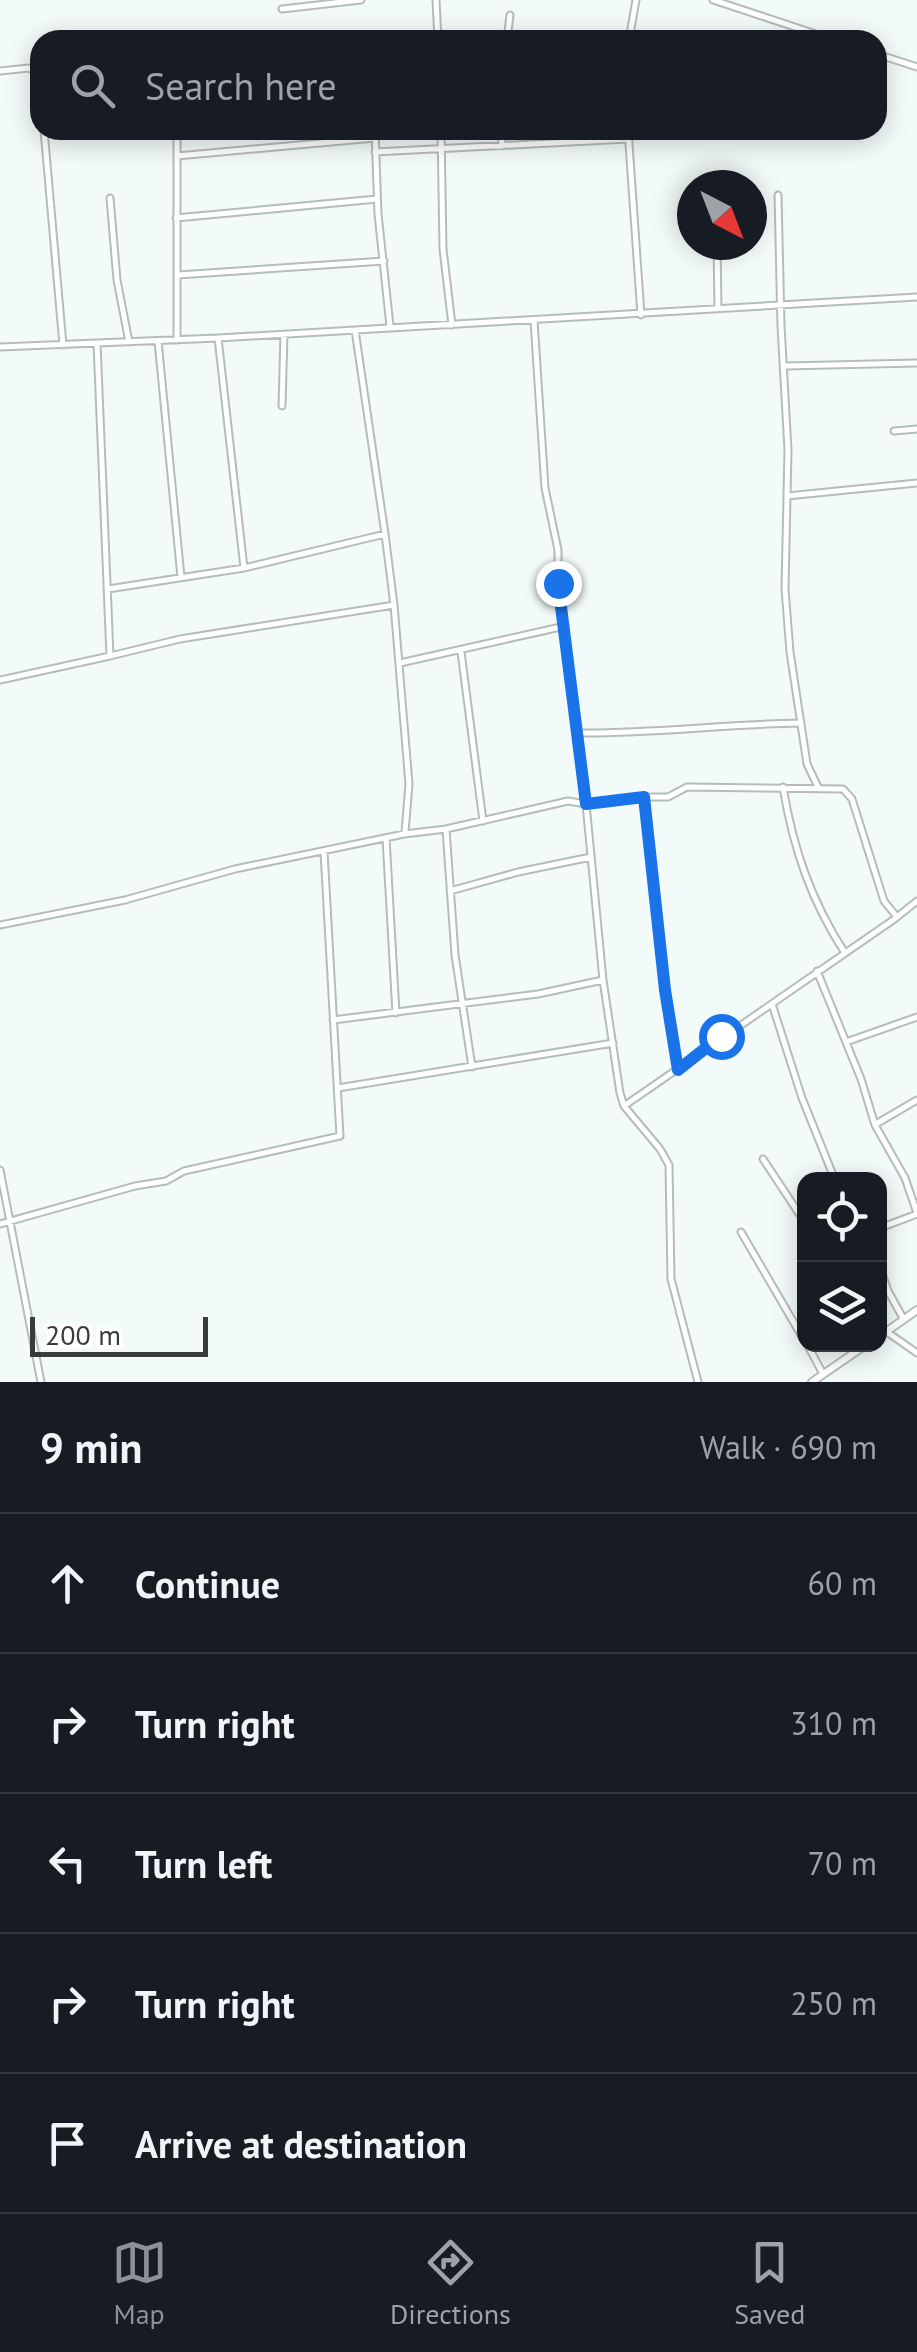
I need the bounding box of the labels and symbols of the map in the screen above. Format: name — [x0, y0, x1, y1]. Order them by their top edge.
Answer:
north arrow — [677, 170, 767, 260]
route end — [536, 561, 582, 607]
route start — [699, 1014, 745, 1060]
scale bar — [30, 1312, 208, 1356]

